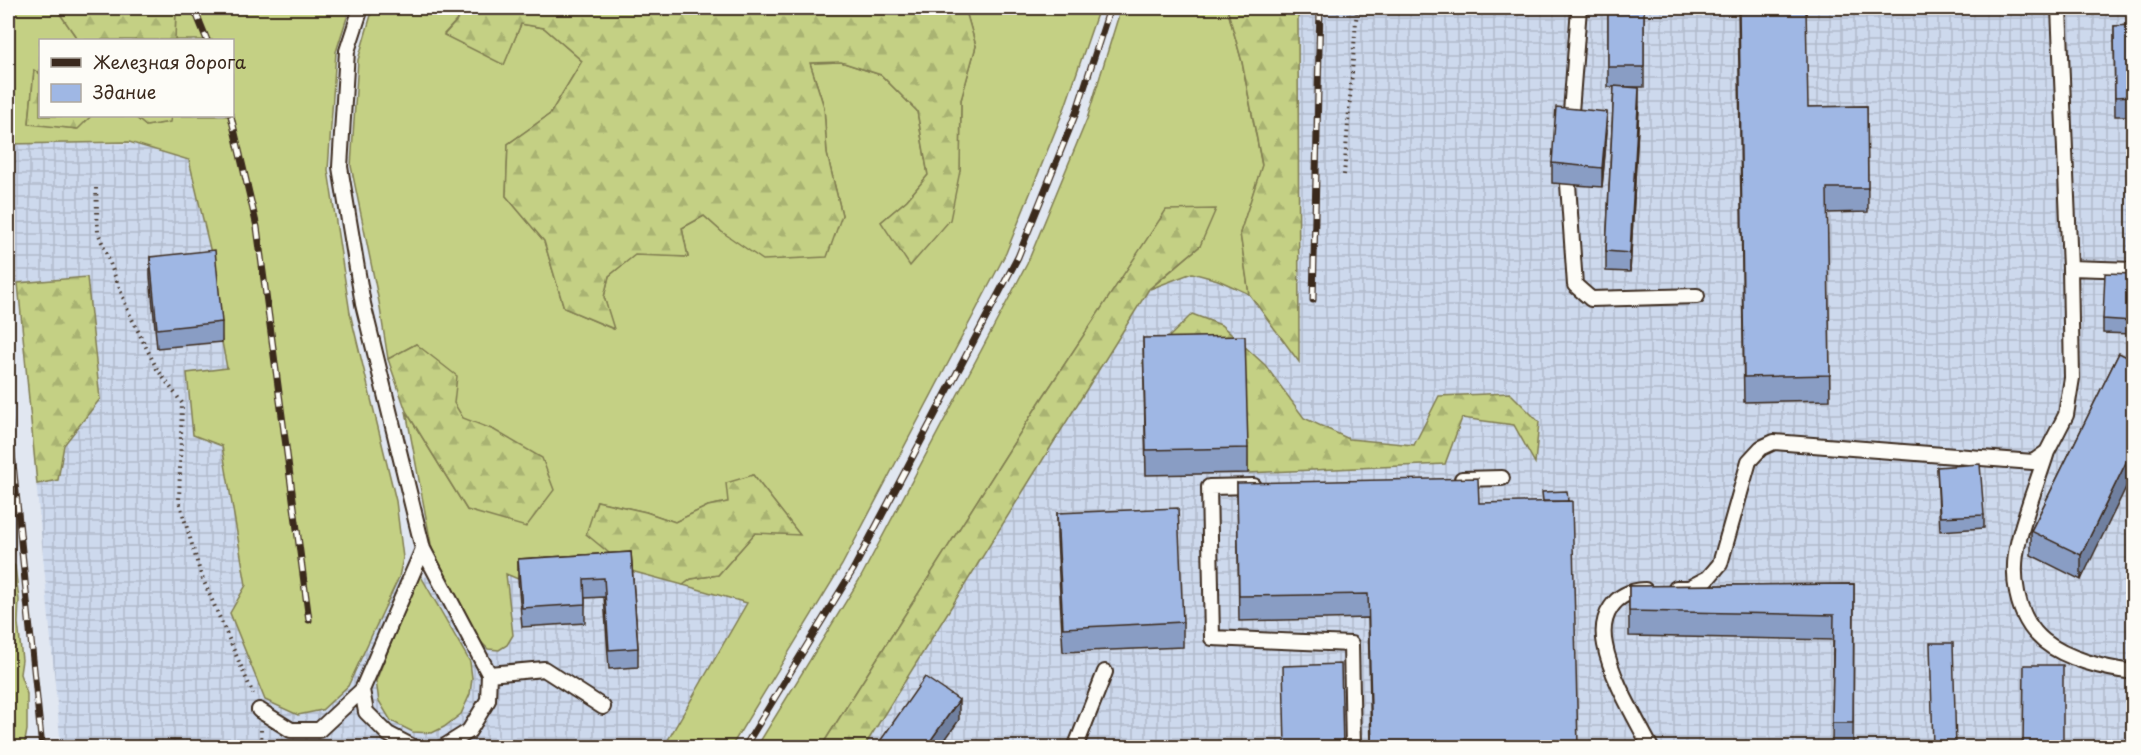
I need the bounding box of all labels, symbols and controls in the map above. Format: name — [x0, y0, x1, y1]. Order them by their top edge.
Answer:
legend — [39, 39, 234, 117]
text: Железная дорога — [93, 48, 247, 75]
text: Здание — [93, 78, 156, 105]

